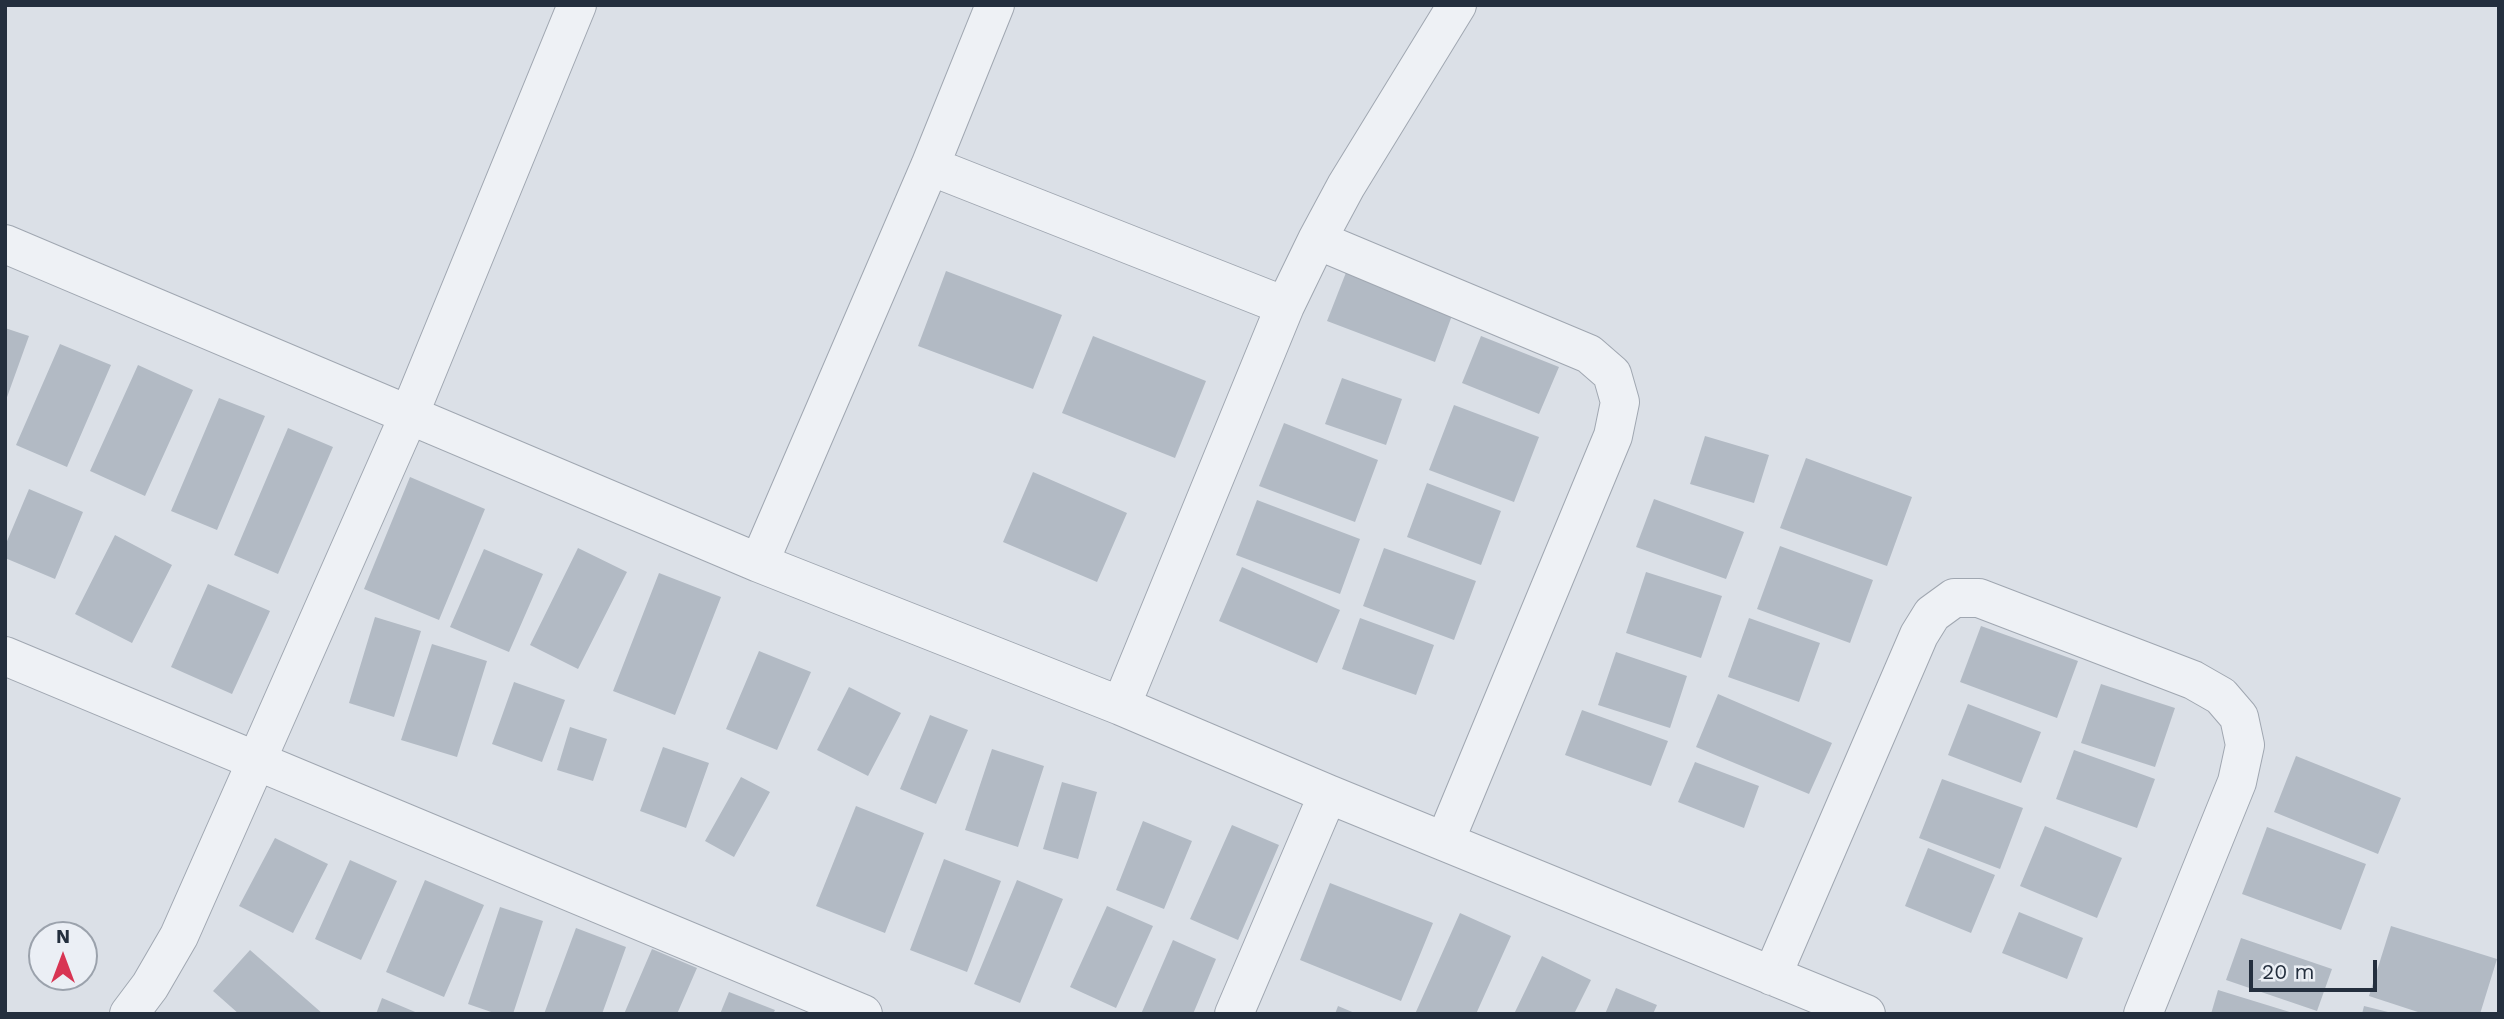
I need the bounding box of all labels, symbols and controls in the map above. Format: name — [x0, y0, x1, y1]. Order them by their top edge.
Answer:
north arrow — [28, 921, 98, 991]
text: N — [56, 925, 70, 948]
scale bar — [2252, 946, 2380, 990]
text: 20 m — [2262, 959, 2314, 984]

